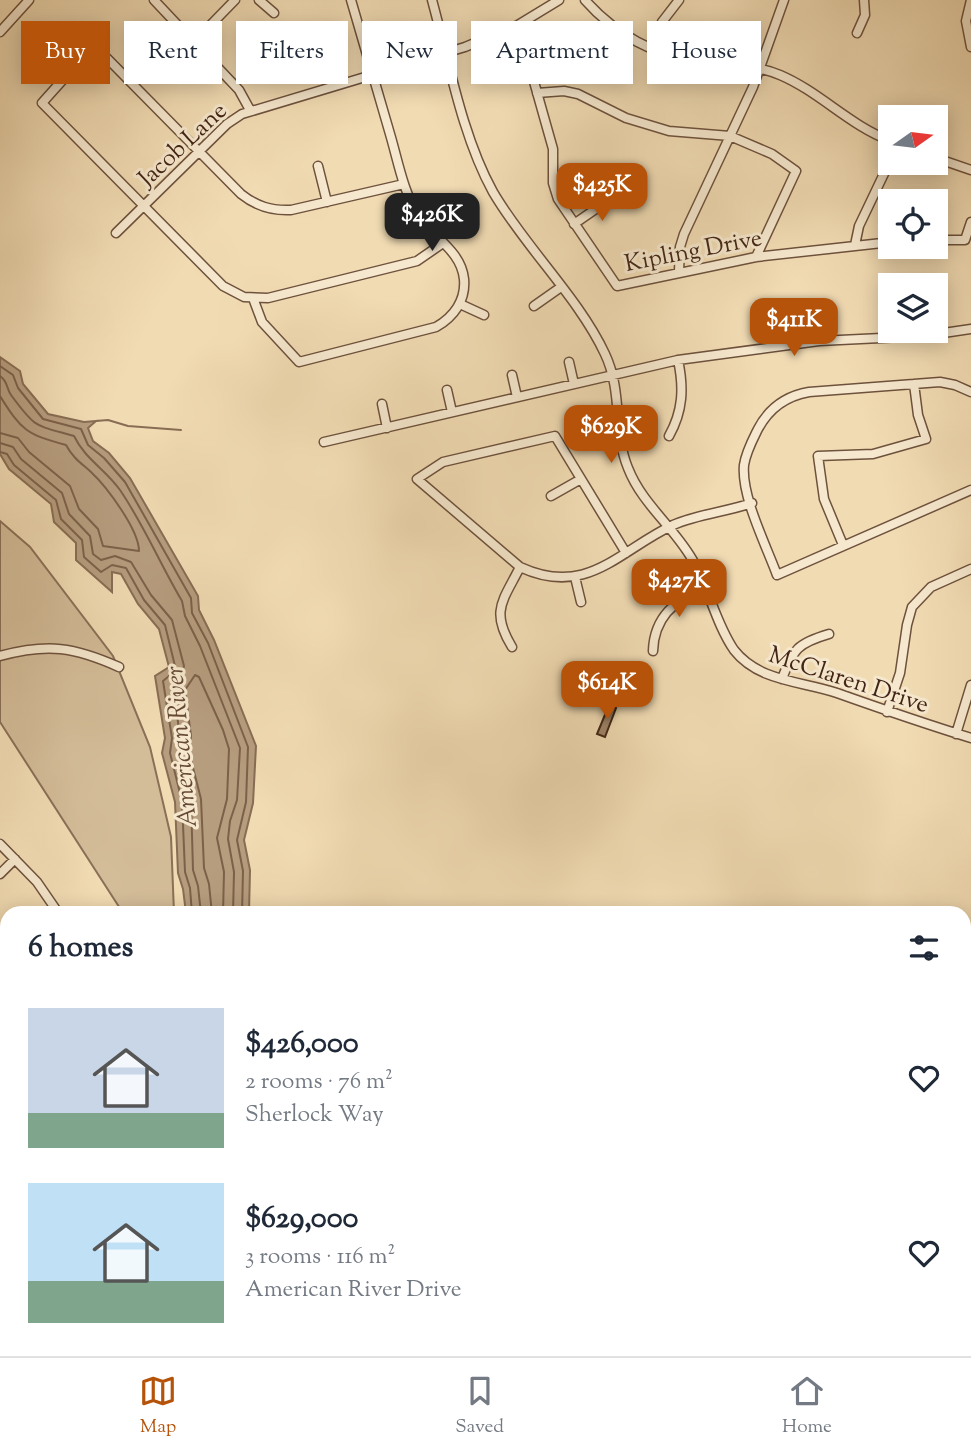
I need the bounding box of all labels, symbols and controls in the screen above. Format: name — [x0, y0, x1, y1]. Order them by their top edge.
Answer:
chip: Buy — [21, 21, 110, 84]
chip: Rent — [124, 21, 222, 84]
chip: Filters — [236, 21, 348, 84]
chip: New — [362, 21, 457, 84]
chip: Apartment — [471, 21, 633, 84]
chip: House — [647, 21, 761, 84]
street label: Jacob Lane — [130, 95, 235, 197]
north arrow — [878, 105, 948, 175]
map controls — [878, 105, 948, 343]
pin: $425K — [553, 164, 651, 223]
text: $425K — [572, 169, 632, 202]
button: locate — [878, 189, 948, 259]
pin: $426K — [383, 194, 481, 253]
text: $426K — [401, 199, 463, 232]
street label: Kipling Drive — [622, 222, 765, 282]
button: layers — [878, 273, 948, 343]
pin: $411K — [745, 298, 843, 358]
text: $411K — [766, 304, 822, 337]
pin: $629K — [562, 406, 660, 465]
text: $629K — [580, 411, 642, 444]
pin: $427K — [630, 560, 728, 619]
text: $427K — [648, 565, 710, 598]
street label: McClaren Drive — [764, 639, 933, 723]
pin: $614K — [558, 662, 656, 721]
water label: American River — [157, 664, 208, 829]
text: $614K — [577, 667, 637, 700]
text: 6 homes — [28, 927, 133, 970]
icon: filters — [905, 929, 943, 967]
text: $426,000 — [245, 1023, 359, 1066]
icon: home — [84, 1036, 168, 1120]
icon: heart — [905, 1059, 943, 1097]
text: 2 rooms · 76 m² — [245, 1066, 393, 1099]
text: Sherlock Way — [245, 1099, 384, 1132]
text: $629,000 — [245, 1198, 358, 1241]
icon: home — [84, 1211, 168, 1295]
icon: heart — [905, 1234, 943, 1272]
text: 3 rooms · 116 m² — [245, 1241, 395, 1274]
text: American River Drive — [245, 1274, 462, 1307]
tab: Map — [139, 1372, 177, 1441]
tab: Saved — [455, 1372, 504, 1441]
tab: Home — [782, 1372, 832, 1441]

